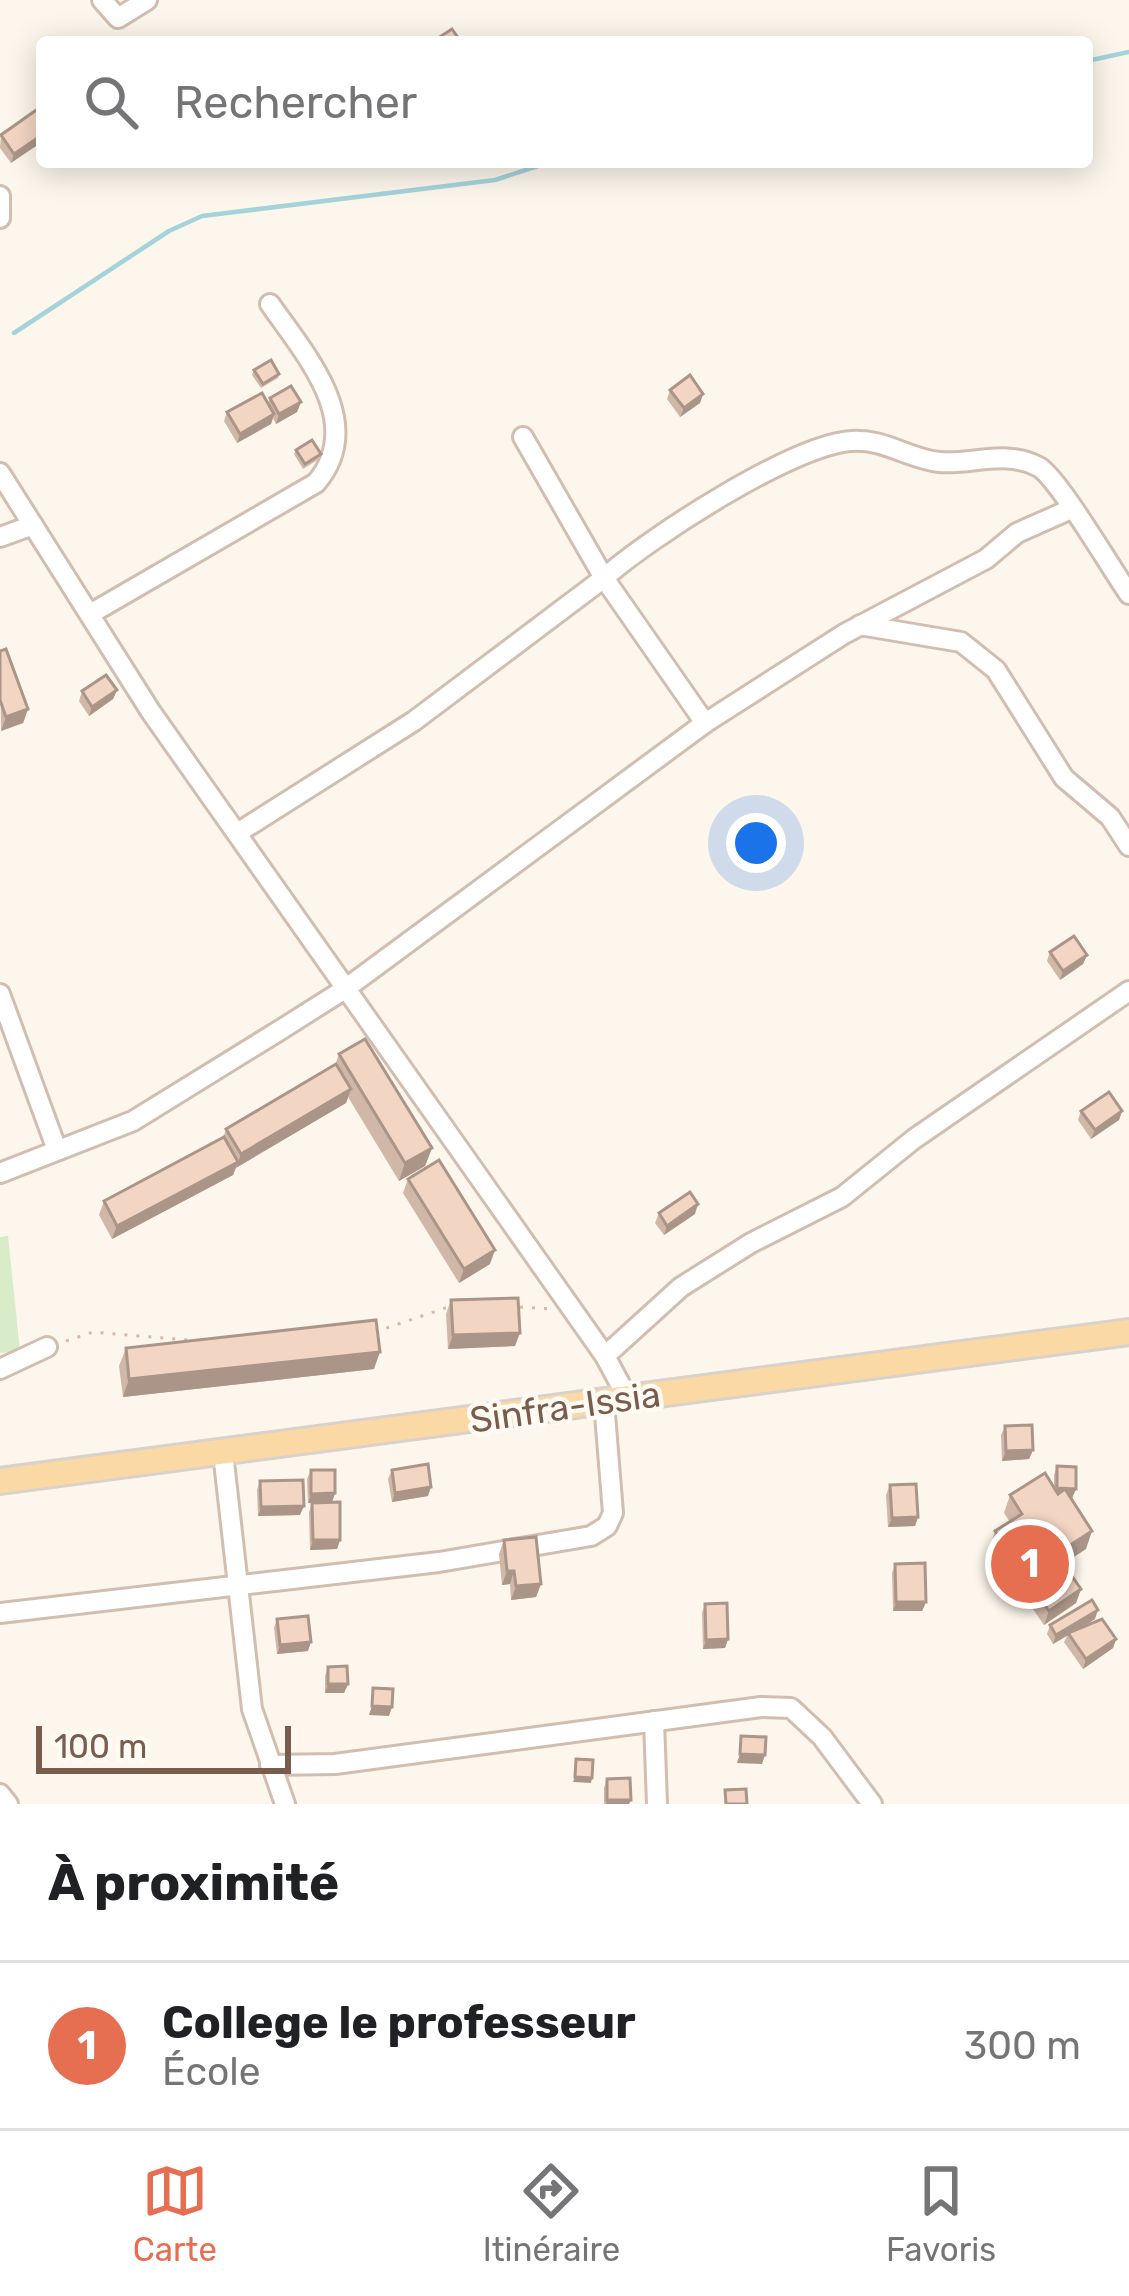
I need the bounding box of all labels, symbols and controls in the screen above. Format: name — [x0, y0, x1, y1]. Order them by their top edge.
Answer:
search box — [36, 36, 1093, 168]
icon: search — [78, 69, 144, 135]
text: Rechercher — [174, 76, 417, 129]
your location — [726, 813, 786, 873]
street label: Sinfra-Issia — [467, 1372, 663, 1442]
pin: 1 — [991, 1519, 1069, 1609]
scale bar — [36, 1720, 291, 1773]
text: 100 m — [54, 1727, 147, 1766]
text: À proximité — [48, 1852, 339, 1913]
text: College le professeur — [162, 1996, 636, 2049]
text: 1 — [77, 2023, 97, 2069]
text: 300 m — [964, 2023, 1081, 2069]
text: École — [162, 2049, 261, 2095]
tab: Carte — [133, 2158, 217, 2269]
tab: Itinéraire — [483, 2158, 620, 2269]
tab: Favoris — [886, 2158, 996, 2269]

